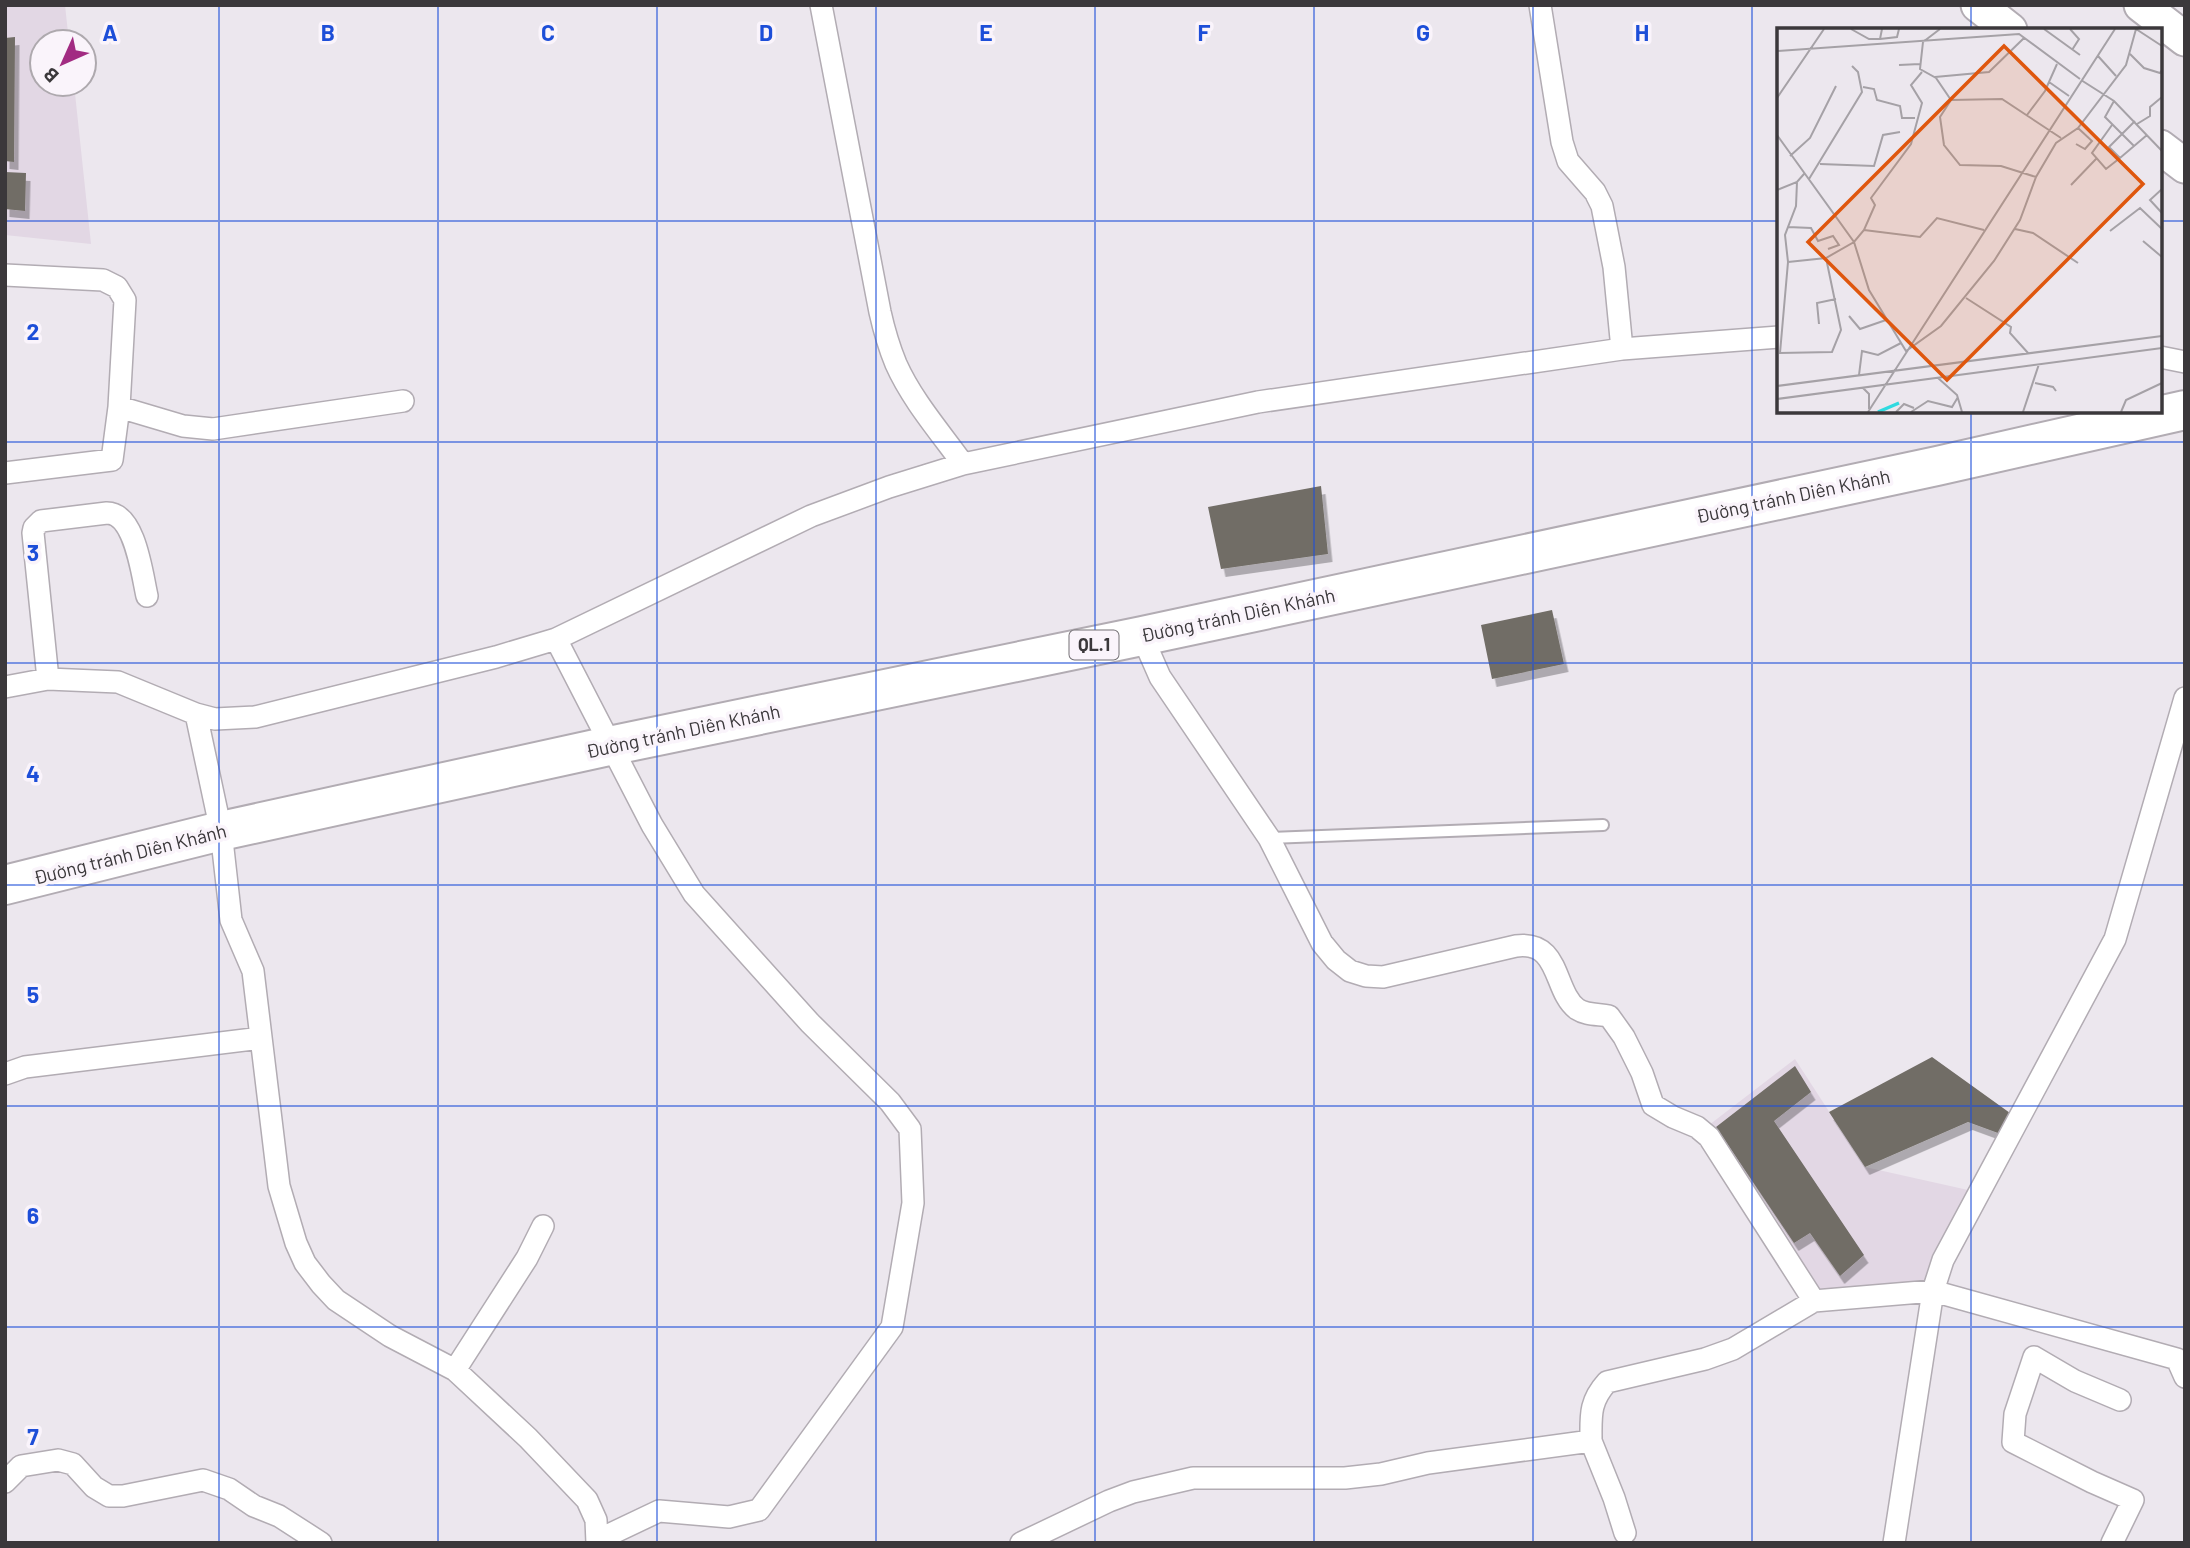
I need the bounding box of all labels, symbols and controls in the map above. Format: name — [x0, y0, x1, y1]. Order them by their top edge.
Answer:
text: A — [102, 18, 118, 46]
text: B — [321, 18, 335, 46]
text: C — [541, 18, 555, 46]
text: D — [759, 18, 773, 46]
text: E — [979, 18, 993, 46]
text: F — [1198, 18, 1211, 46]
text: G — [1416, 18, 1430, 46]
text: H — [1635, 18, 1649, 46]
north arrow — [28, 28, 98, 98]
inset map — [1777, 28, 2162, 413]
text: B — [38, 63, 63, 88]
text: 2 — [27, 317, 39, 345]
street label: Đường tránh Diên Khánh — [1694, 464, 1892, 527]
text: 3 — [27, 538, 39, 566]
street label: Đường tránh Diên Khánh — [1139, 583, 1337, 646]
road number: QL.1 — [1070, 630, 1118, 660]
street label: Đường tránh Diên Khánh — [584, 699, 782, 762]
text: 4 — [26, 759, 40, 787]
street label: Đường tránh Diên Khánh — [31, 818, 229, 889]
text: 5 — [27, 980, 39, 1008]
text: 6 — [27, 1201, 39, 1229]
text: 7 — [27, 1422, 39, 1450]

